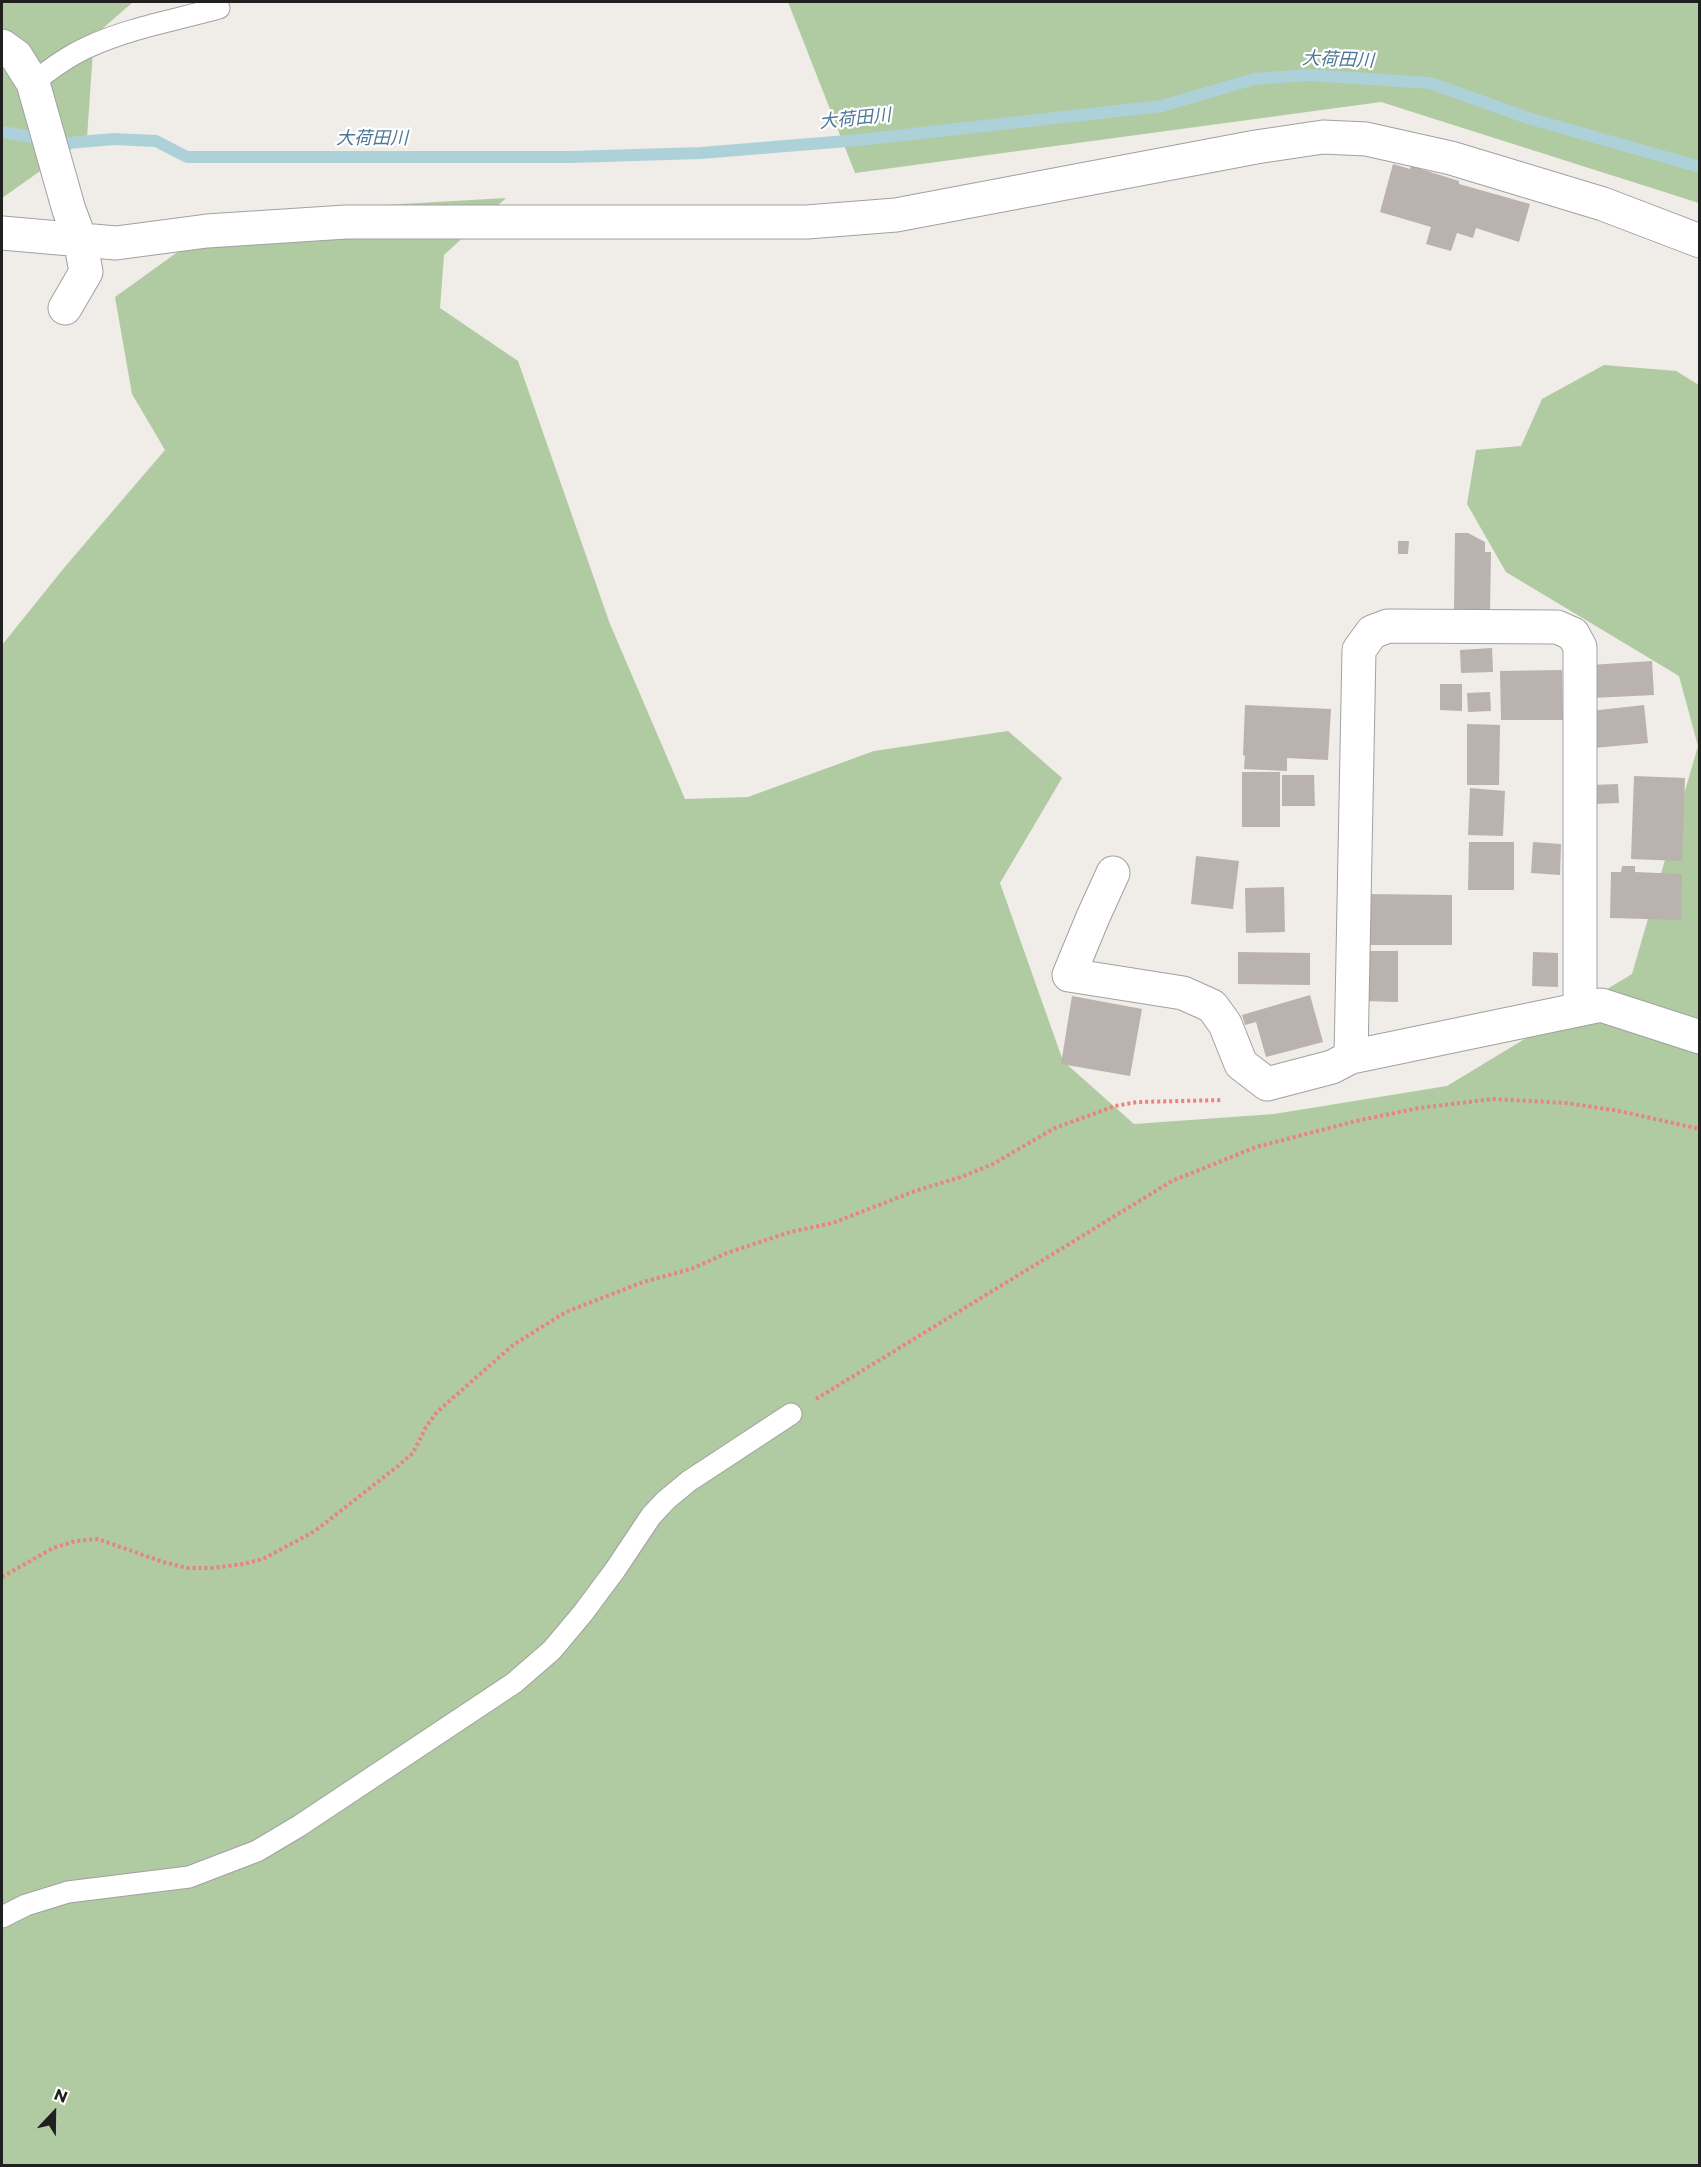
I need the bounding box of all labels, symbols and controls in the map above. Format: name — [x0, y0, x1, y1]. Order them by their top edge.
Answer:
water label: 大荷田川 — [1302, 48, 1374, 72]
water label: 大荷田川 — [818, 104, 892, 134]
water label: 大荷田川 — [336, 128, 408, 150]
north arrow — [24, 2083, 84, 2143]
text: N — [51, 2085, 70, 2107]

